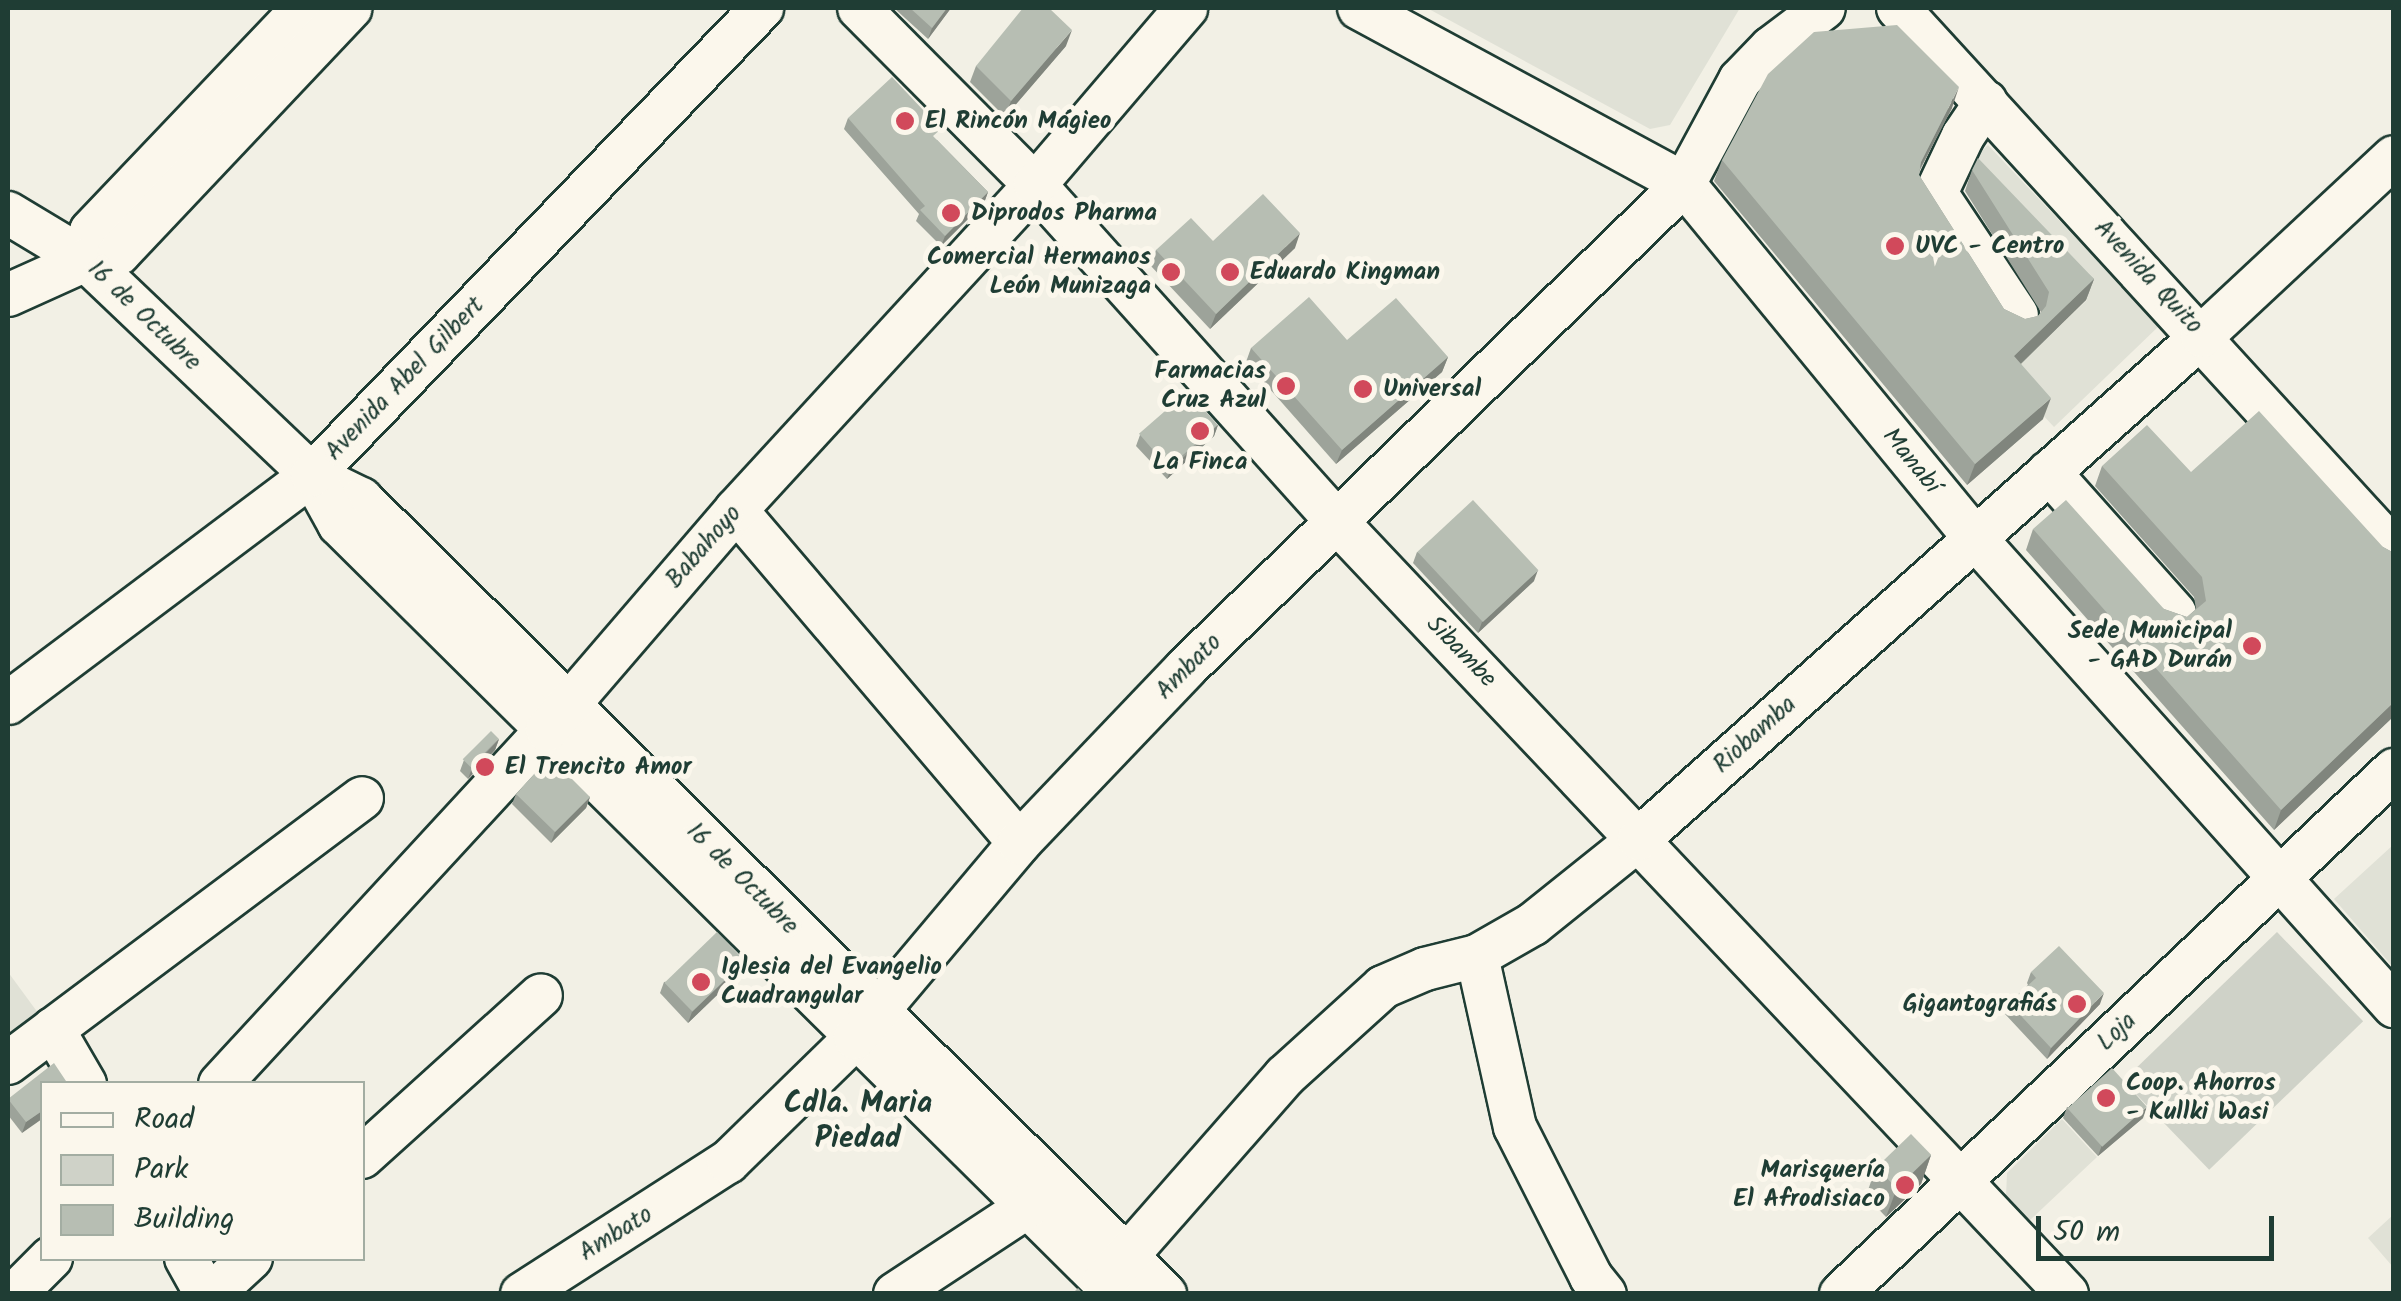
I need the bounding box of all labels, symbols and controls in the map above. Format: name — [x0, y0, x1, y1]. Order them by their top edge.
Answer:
place label: El Rincón Mágieo — [925, 106, 1111, 136]
marker: El Rincón Mágieo — [894, 110, 916, 132]
place label: Diprodos Pharma — [971, 198, 1157, 228]
marker: Diprodos Pharma — [940, 202, 962, 224]
street label: Avenida Quito — [2087, 214, 2209, 340]
place label: UVC - Centro — [1915, 231, 2064, 261]
marker: UVC - Centro — [1884, 235, 1906, 257]
place label: Comercial Hermanos León Munizaga — [927, 243, 1151, 302]
street label: 16 de Octubre — [81, 254, 207, 378]
place label: Eduardo Kingman — [1250, 257, 1440, 287]
marker: Comercial Hermanos León Munizaga — [1160, 261, 1182, 283]
marker: Eduardo Kingman — [1219, 261, 1241, 283]
street label: Avenida Abel Gilbert — [319, 291, 491, 467]
place label: Farmacias Cruz Azul — [1154, 357, 1266, 416]
place label: Universal — [1383, 374, 1481, 404]
marker: Farmacias Cruz Azul — [1275, 375, 1297, 397]
marker: Universal — [1352, 378, 1374, 400]
marker: La Finca — [1189, 420, 1211, 442]
street label: Manabí — [1876, 422, 1946, 500]
place label: La Finca — [1153, 447, 1247, 477]
street label: Babahoyo — [660, 499, 748, 595]
street label: Sibambe — [1420, 610, 1502, 694]
place label: Sede Municipal - GAD Durán — [2068, 617, 2232, 676]
street label: Ambato — [1150, 628, 1228, 706]
marker: Sede Municipal - GAD Durán — [2241, 635, 2263, 657]
street label: Riobamba — [1707, 690, 1803, 780]
place label: El Trencito Amor — [505, 752, 691, 782]
marker: El Trencito Amor — [474, 756, 496, 778]
street label: 16 de Octubre — [680, 817, 804, 941]
place label: Iglesia del Evangelio Cuadrangular — [721, 953, 942, 1012]
marker: Iglesia del Evangelio Cuadrangular — [690, 971, 712, 993]
place label: Gigantografiás — [1903, 989, 2057, 1019]
marker: Gigantografiás — [2066, 993, 2088, 1015]
street label: Loja — [2091, 1006, 2143, 1058]
place label: Coop. Ahorros - Kullki Wasi — [2126, 1069, 2276, 1128]
legend — [40, 1081, 365, 1261]
district label: Cdla. Maria Piedad — [784, 1086, 932, 1156]
marker: Coop. Ahorros - Kullki Wasi — [2095, 1087, 2117, 1109]
text: Road — [134, 1096, 194, 1144]
text: Park — [134, 1146, 188, 1194]
place label: Marisquería El Afrodisiaco — [1733, 1156, 1885, 1215]
marker: Marisquería El Afrodisiaco — [1894, 1174, 1916, 1196]
text: Building — [134, 1196, 234, 1244]
scale bar — [2041, 1196, 2278, 1258]
street label: Ambato — [574, 1200, 658, 1268]
text: 50 m — [2053, 1209, 2120, 1257]

